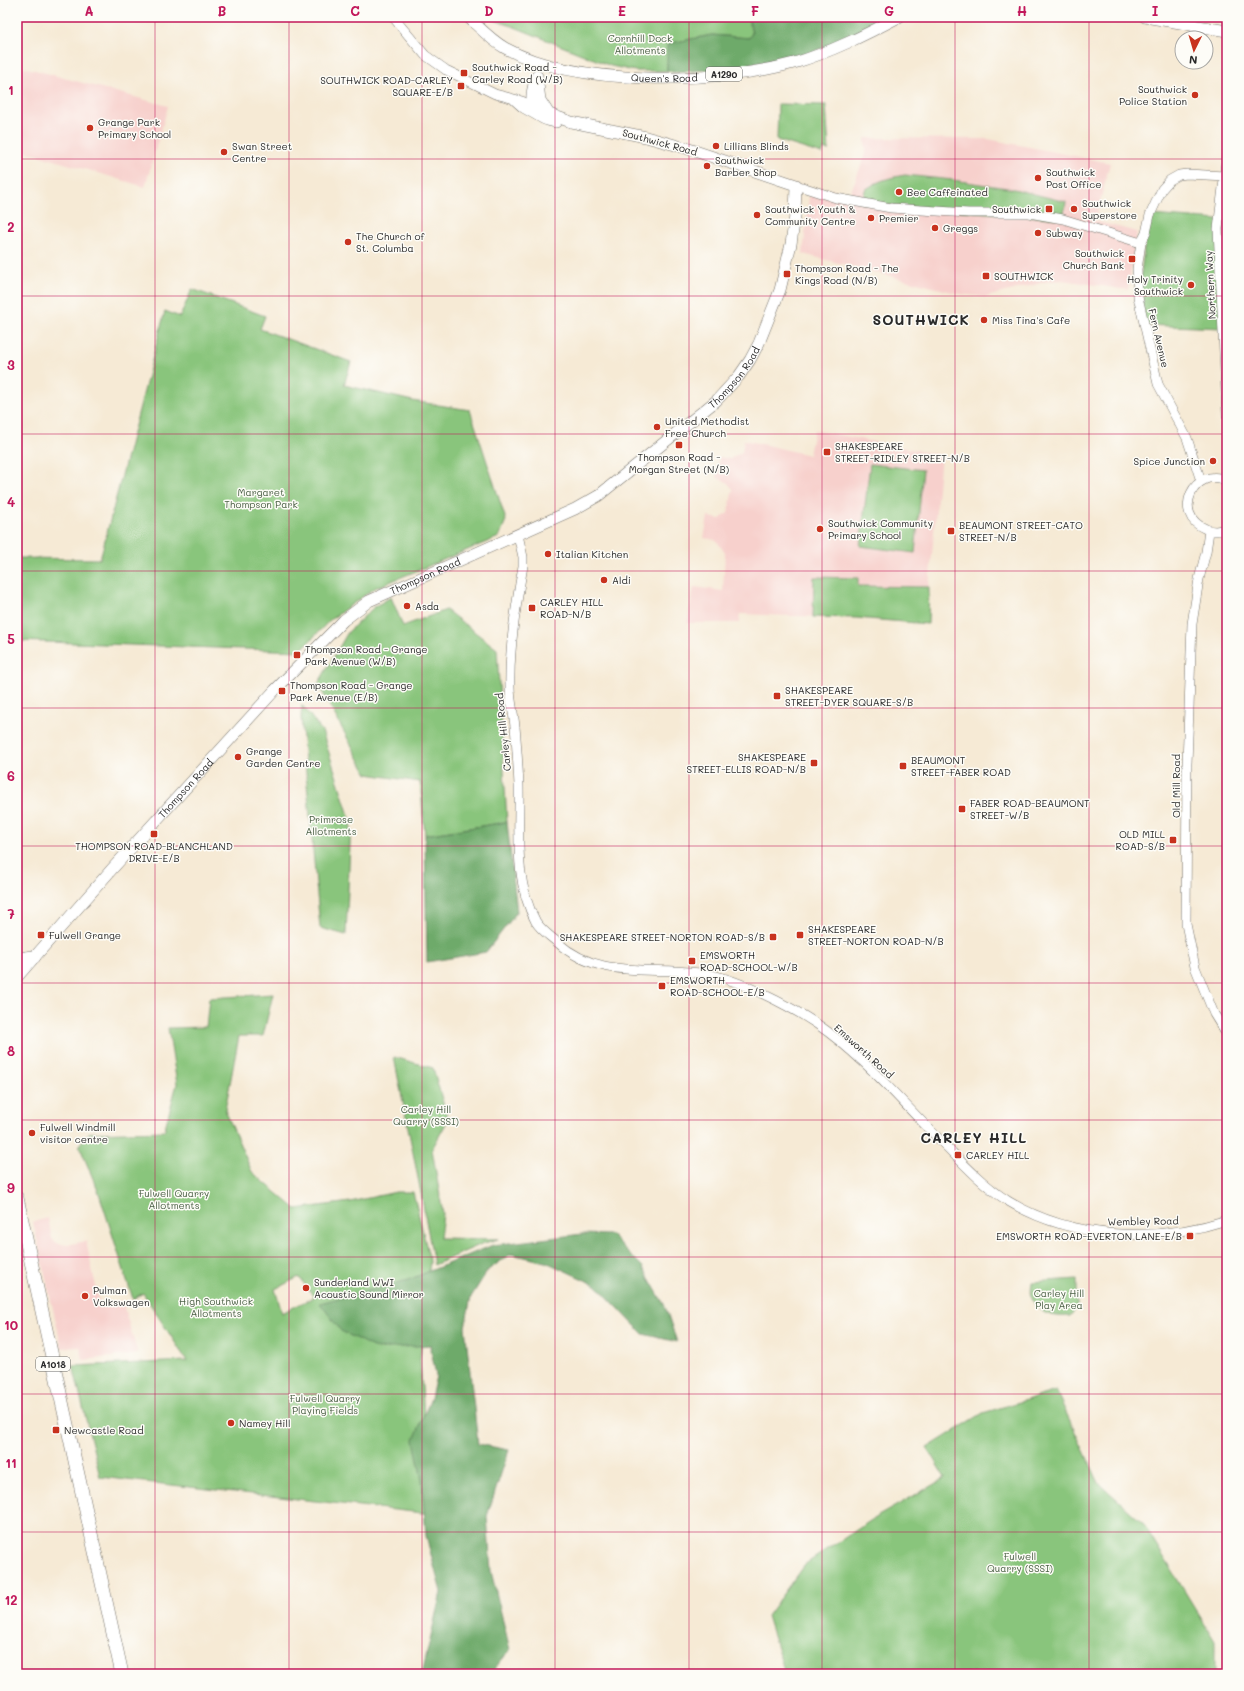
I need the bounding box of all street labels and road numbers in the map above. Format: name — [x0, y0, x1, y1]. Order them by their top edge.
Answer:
road number: A1290 — [706, 67, 742, 81]
street label: Queen's Road — [631, 70, 698, 85]
street label: Southwick Road — [621, 125, 699, 159]
street label: Northern Way — [1201, 250, 1219, 320]
street label: Fern Avenue — [1145, 307, 1173, 369]
street label: Thompson Road — [705, 344, 763, 411]
street label: Thompson Road — [388, 554, 463, 598]
street label: Carley Hill Road — [492, 692, 514, 772]
street label: Old Mill Road — [1169, 754, 1183, 818]
street label: Thompson Road — [155, 756, 216, 821]
street label: Emsworth Road — [831, 1021, 897, 1081]
street label: Wembley Road — [1107, 1213, 1179, 1229]
road number: A1018 — [36, 1357, 70, 1371]

